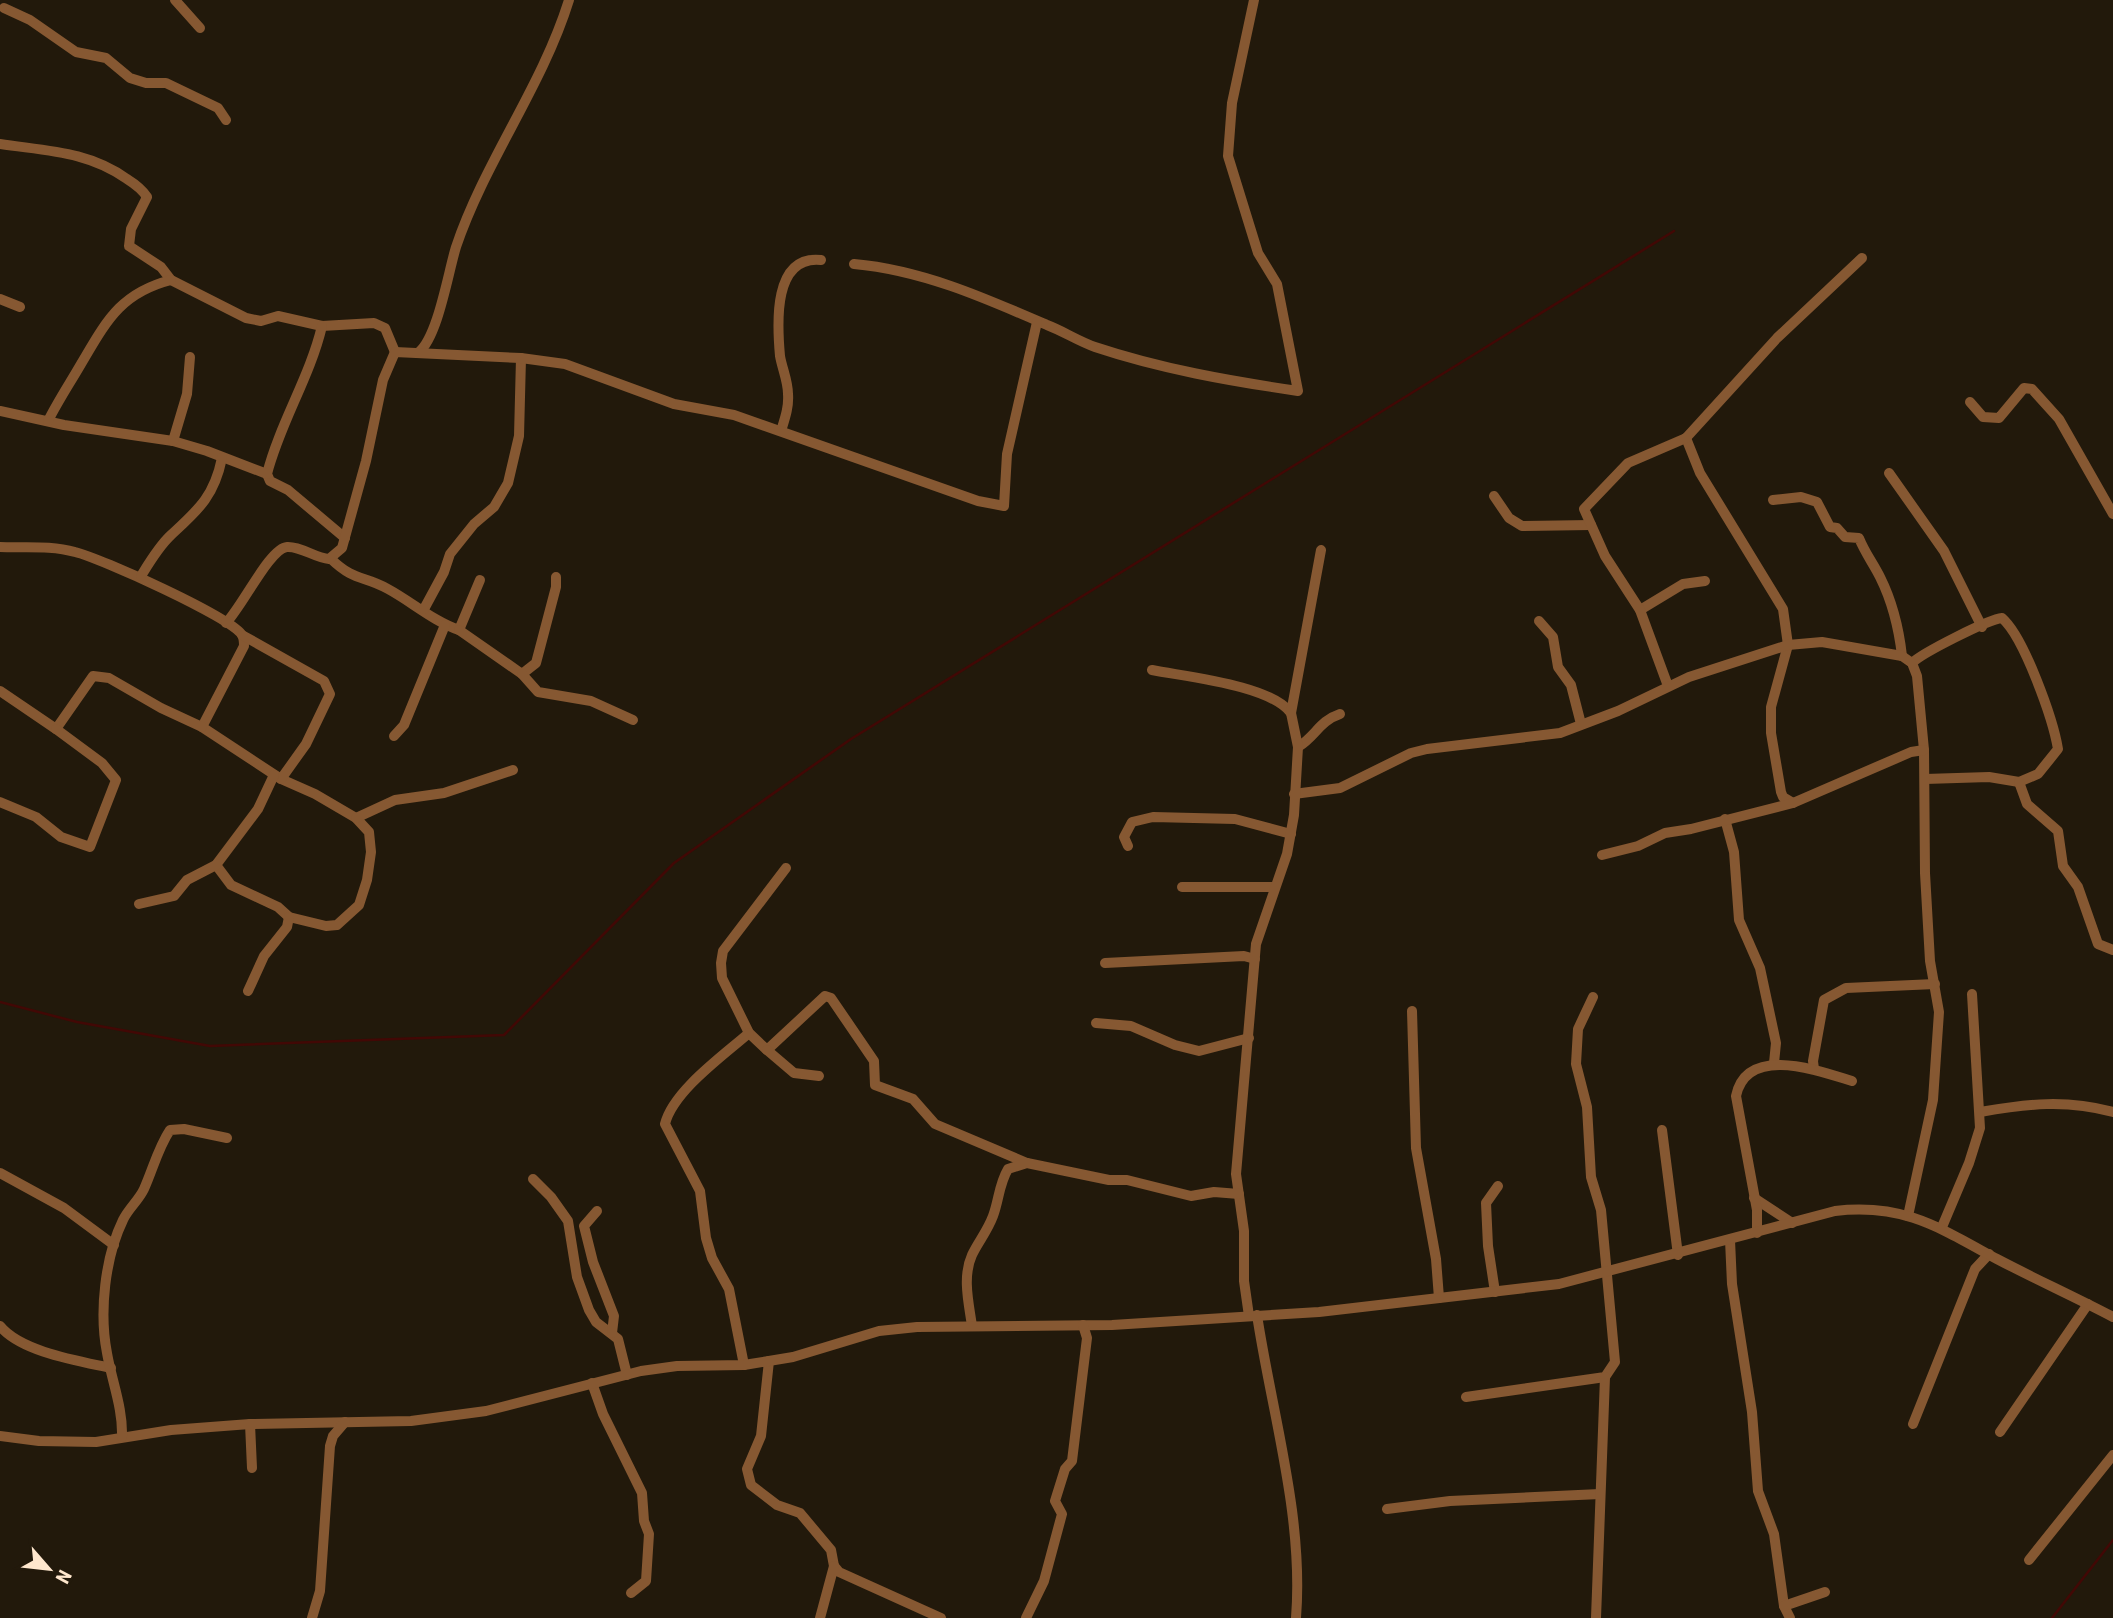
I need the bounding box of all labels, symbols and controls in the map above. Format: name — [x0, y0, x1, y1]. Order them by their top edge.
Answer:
north arrow — [14, 1534, 84, 1604]
text: N — [51, 1566, 76, 1587]

